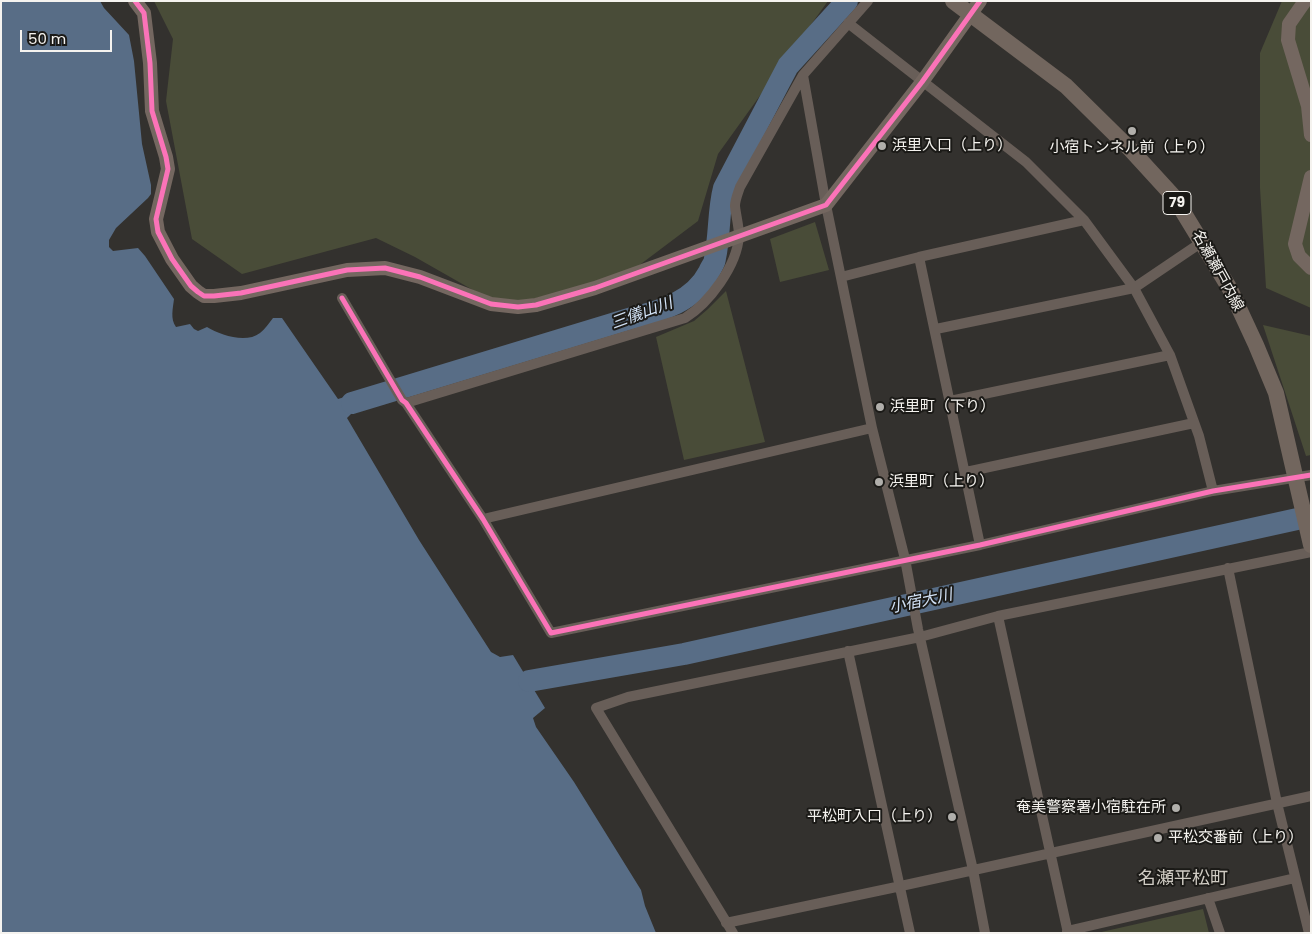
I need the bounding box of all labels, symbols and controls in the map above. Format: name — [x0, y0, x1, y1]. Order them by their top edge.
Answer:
scale bar — [22, 20, 115, 52]
text: 50 m — [28, 28, 66, 49]
marker: 小宿トンネル前（上り） — [1126, 125, 1138, 137]
place label: 浜里入口（上り） — [892, 137, 1012, 155]
place label: 小宿トンネル前（上り） — [1050, 139, 1214, 157]
marker: 浜里入口（上り） — [876, 140, 888, 152]
road number: 79 — [1163, 192, 1191, 214]
street label: 名瀬瀬戸内線 — [1187, 227, 1247, 315]
water label: 三儀山川 — [609, 294, 675, 334]
place label: 浜里町（下り） — [890, 398, 995, 416]
marker: 浜里町（下り） — [874, 401, 886, 413]
place label: 浜里町（上り） — [889, 473, 994, 491]
marker: 浜里町（上り） — [873, 476, 885, 488]
water label: 小宿大川 — [888, 586, 954, 618]
place label: 奄美警察署小宿駐在所 — [1016, 799, 1166, 817]
marker: 奄美警察署小宿駐在所 — [1170, 802, 1182, 814]
place label: 平松町入口（上り） — [807, 808, 942, 826]
marker: 平松町入口（上り） — [946, 811, 958, 823]
place label: 平松交番前（上り） — [1168, 829, 1303, 847]
marker: 平松交番前（上り） — [1152, 832, 1164, 844]
district label: 名瀬平松町 — [1138, 868, 1228, 890]

